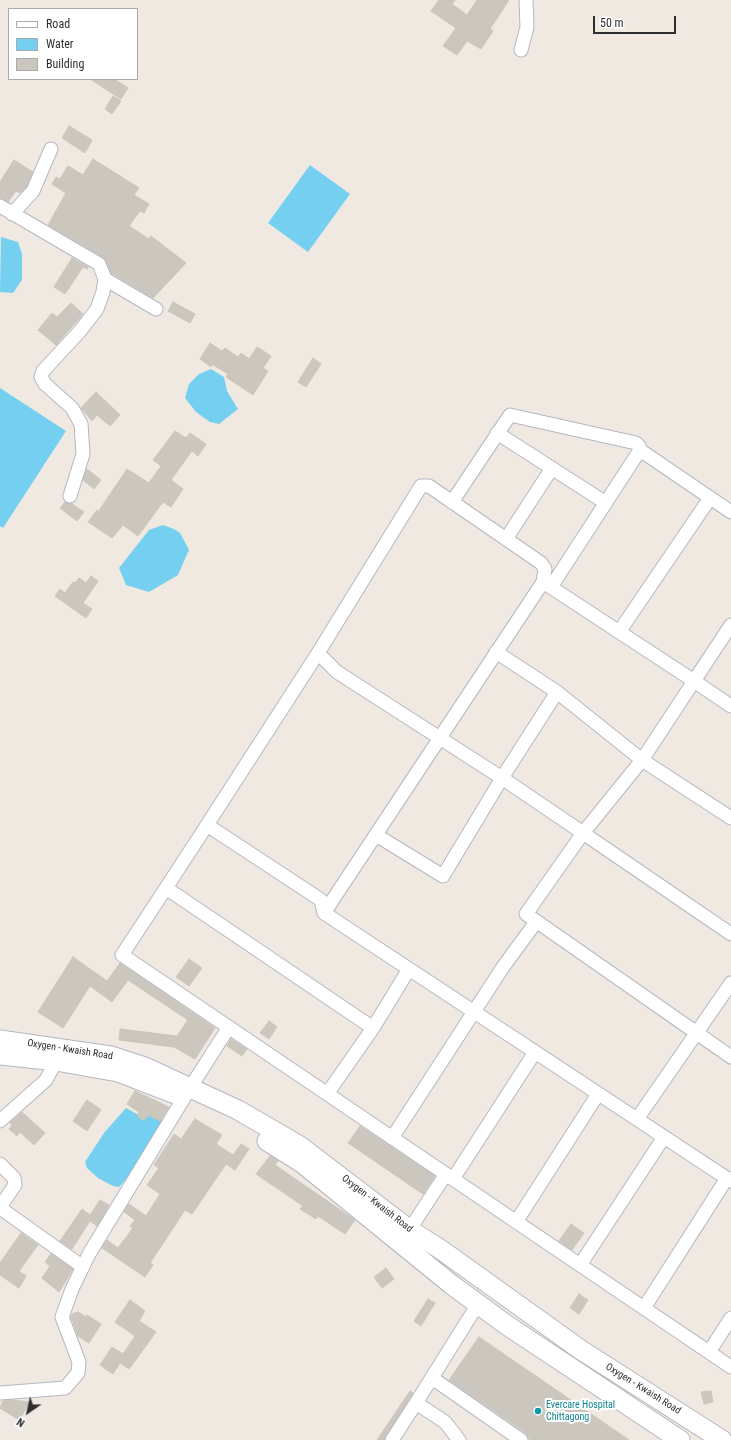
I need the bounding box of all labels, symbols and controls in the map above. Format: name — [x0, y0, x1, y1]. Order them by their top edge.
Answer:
legend — [8, 8, 138, 80]
scale bar — [595, 8, 678, 34]
text: 50 m — [600, 16, 624, 30]
text: Road — [46, 17, 70, 31]
text: Water — [46, 37, 74, 51]
text: Building — [46, 57, 84, 71]
street label: Oxygen - Kwaish Road — [26, 1037, 114, 1063]
street label: Oxygen - Kwaish Road — [339, 1173, 415, 1235]
street label: Oxygen - Kwaish Road — [603, 1361, 683, 1417]
north arrow — [8, 1392, 48, 1432]
place label: Evercare Hospital Chittagong — [546, 1399, 615, 1422]
marker: Evercare Hospital Chittagong — [533, 1406, 543, 1416]
text: N — [15, 1415, 27, 1430]

